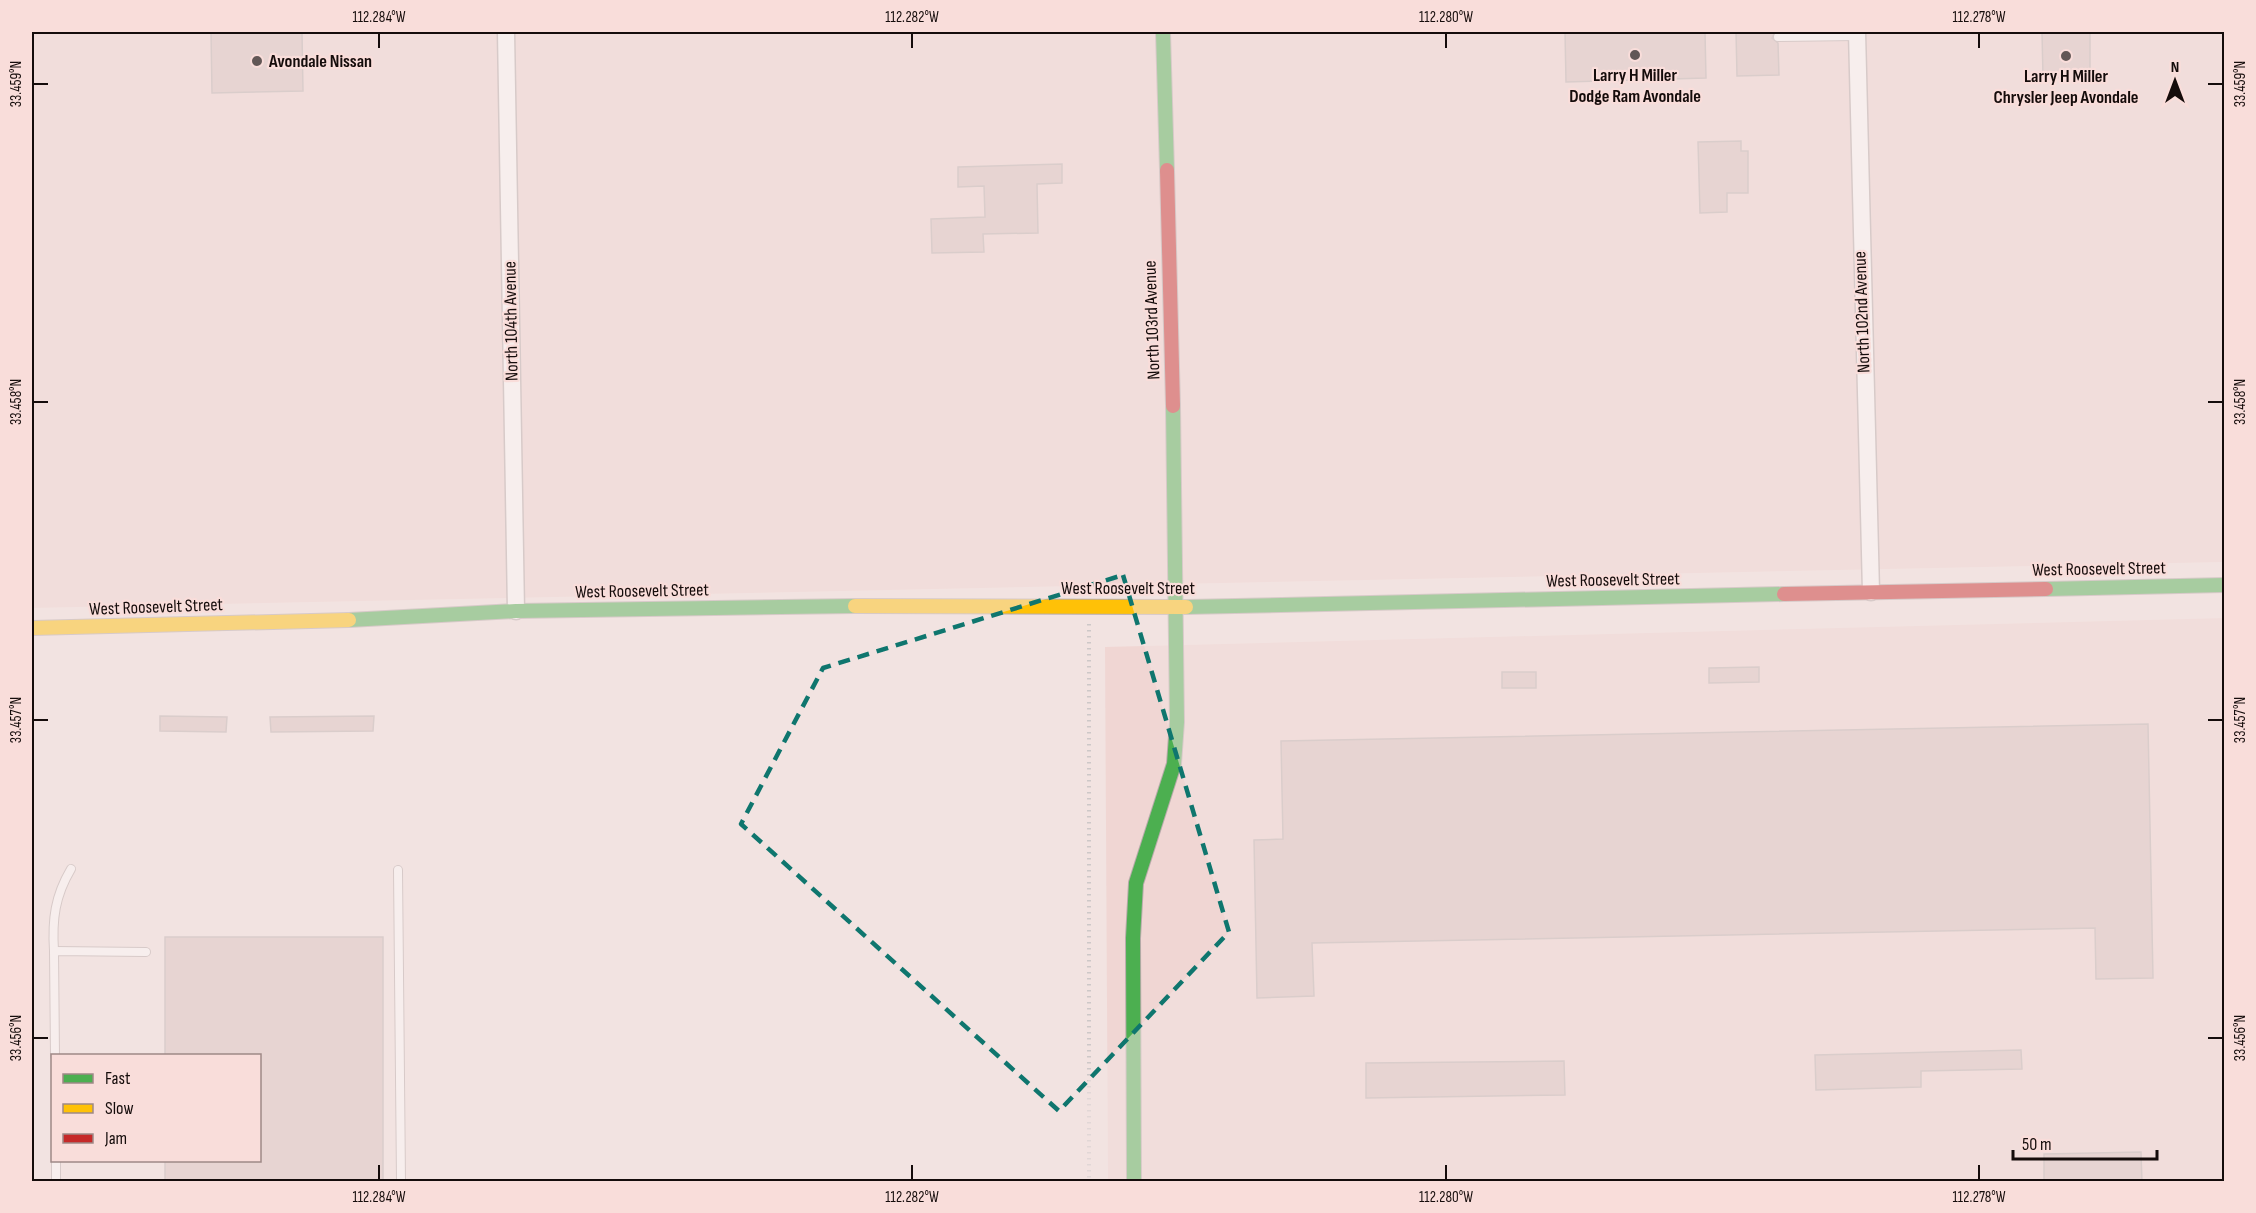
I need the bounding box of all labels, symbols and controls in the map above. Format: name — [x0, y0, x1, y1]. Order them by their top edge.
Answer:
text: 112.284°W — [352, 8, 406, 27]
text: 112.282°W — [885, 8, 939, 27]
text: 112.280°W — [1419, 8, 1473, 27]
text: 112.278°W — [1953, 8, 2006, 27]
marker: Larry H Miller Dodge Ram Avondale — [1628, 48, 1642, 62]
marker: Larry H Miller Chrysler Jeep Avondale — [2059, 49, 2073, 63]
place label: Avondale Nissan — [268, 51, 372, 72]
north arrow — [2145, 51, 2205, 111]
marker: Avondale Nissan — [250, 54, 264, 68]
text: N — [2171, 58, 2179, 77]
text: 33.459°N — [7, 61, 26, 107]
text: 33.459°N — [2231, 61, 2250, 107]
place label: Larry H Miller Dodge Ram Avondale — [1569, 65, 1701, 107]
place label: Larry H Miller Chrysler Jeep Avondale — [1993, 66, 2139, 108]
street label: North 102nd Avenue — [1849, 251, 1875, 373]
street label: North 103rd Avenue — [1139, 260, 1165, 380]
street label: North 104th Avenue — [499, 261, 523, 381]
text: 33.458°N — [7, 379, 26, 425]
text: 33.458°N — [2231, 379, 2250, 425]
street label: West Roosevelt Street — [2032, 557, 2167, 581]
street label: West Roosevelt Street — [1546, 568, 1681, 592]
street label: West Roosevelt Street — [1061, 578, 1195, 599]
street label: West Roosevelt Street — [575, 579, 710, 603]
street label: West Roosevelt Street — [89, 594, 224, 620]
text: 33.457°N — [7, 697, 26, 743]
text: 33.457°N — [2231, 697, 2250, 743]
text: 33.456°N — [7, 1015, 26, 1061]
text: 33.456°N — [2231, 1015, 2250, 1061]
legend — [51, 1054, 261, 1162]
text: Fast — [105, 1068, 131, 1089]
text: Slow — [105, 1098, 134, 1119]
scale bar — [2013, 1123, 2157, 1161]
text: Jam — [104, 1128, 127, 1149]
text: 50 m — [2022, 1134, 2052, 1155]
text: 112.284°W — [352, 1188, 406, 1207]
text: 112.282°W — [885, 1188, 939, 1207]
text: 112.280°W — [1419, 1188, 1473, 1207]
text: 112.278°W — [1953, 1188, 2006, 1207]

